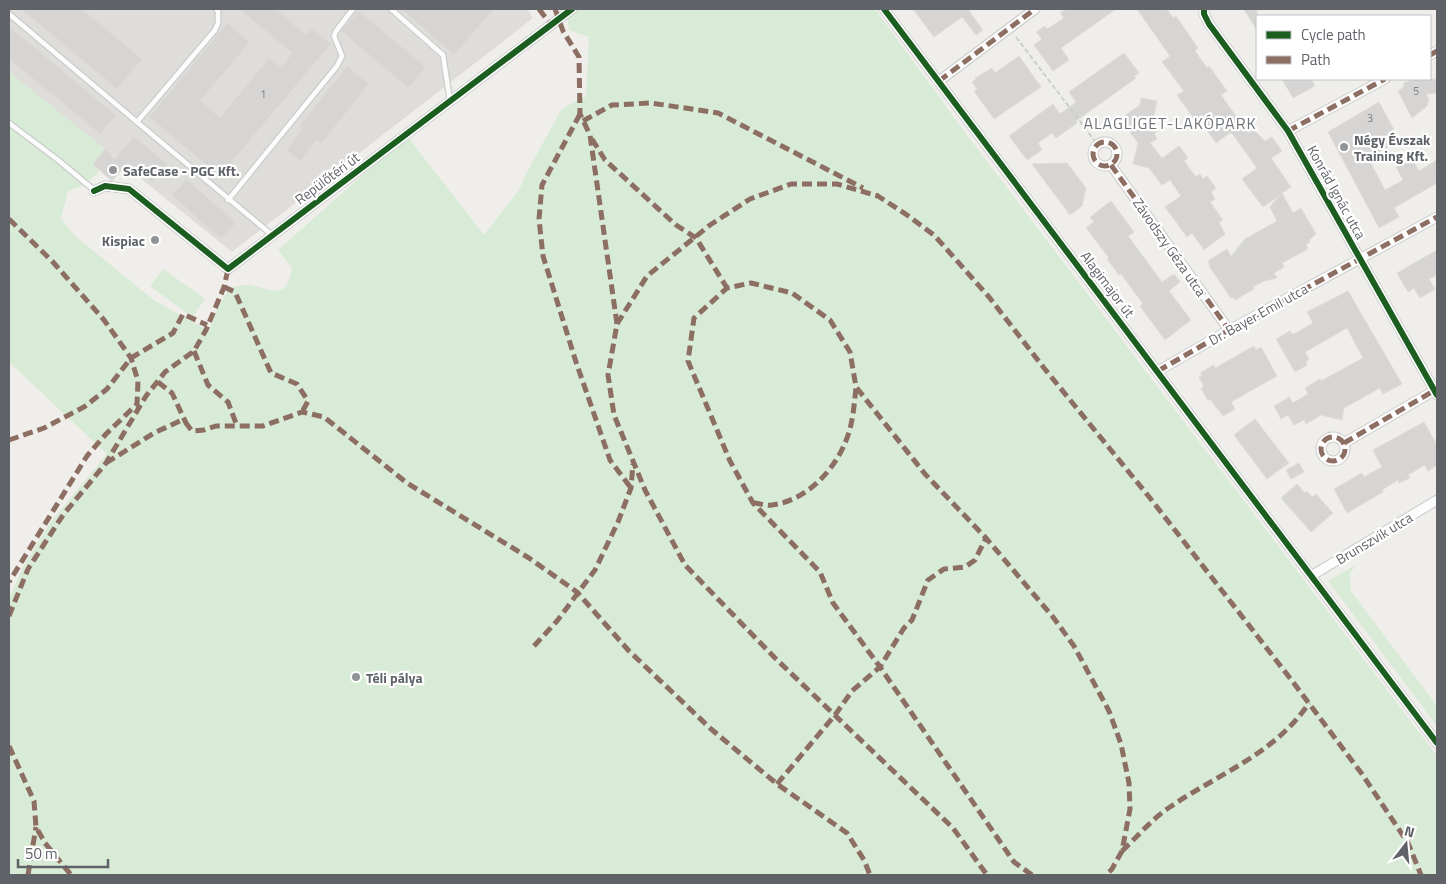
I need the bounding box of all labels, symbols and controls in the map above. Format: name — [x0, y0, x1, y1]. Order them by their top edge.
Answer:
legend — [1256, 15, 1431, 80]
text: Cycle path — [1301, 23, 1366, 46]
text: Path — [1301, 48, 1331, 71]
house number: 5 — [1413, 83, 1419, 99]
house number: 1 — [260, 86, 266, 102]
house number: 3 — [1367, 110, 1373, 126]
district label: ALAGLIGET-LAKÓPARK — [1083, 111, 1257, 135]
place label: Négy Évszak Training Kft. — [1354, 129, 1431, 166]
street label: Konrád Ignác utca — [1302, 141, 1372, 243]
marker: Négy Évszak Training Kft. — [1338, 141, 1350, 153]
street label: Repülőtéri út — [290, 147, 364, 209]
place label: SafeCase - PGC Kft. — [123, 160, 240, 181]
marker: SafeCase - PGC Kft. — [107, 164, 119, 176]
street label: Závodszy Géza utca — [1128, 193, 1212, 301]
place label: Kispiac — [102, 230, 145, 251]
marker: Kispiac — [149, 234, 161, 246]
street label: Alagimajor út — [1076, 246, 1140, 322]
street label: Dr. Bayer Emil utca — [1204, 278, 1312, 350]
street label: Brunszvik utca — [1332, 507, 1416, 569]
place label: Téli pálya — [366, 667, 423, 688]
marker: Téli pálya — [350, 671, 362, 683]
north arrow — [1381, 819, 1431, 869]
text: N — [1402, 820, 1417, 842]
scale bar — [18, 836, 108, 868]
text: 50 m — [25, 842, 58, 865]

